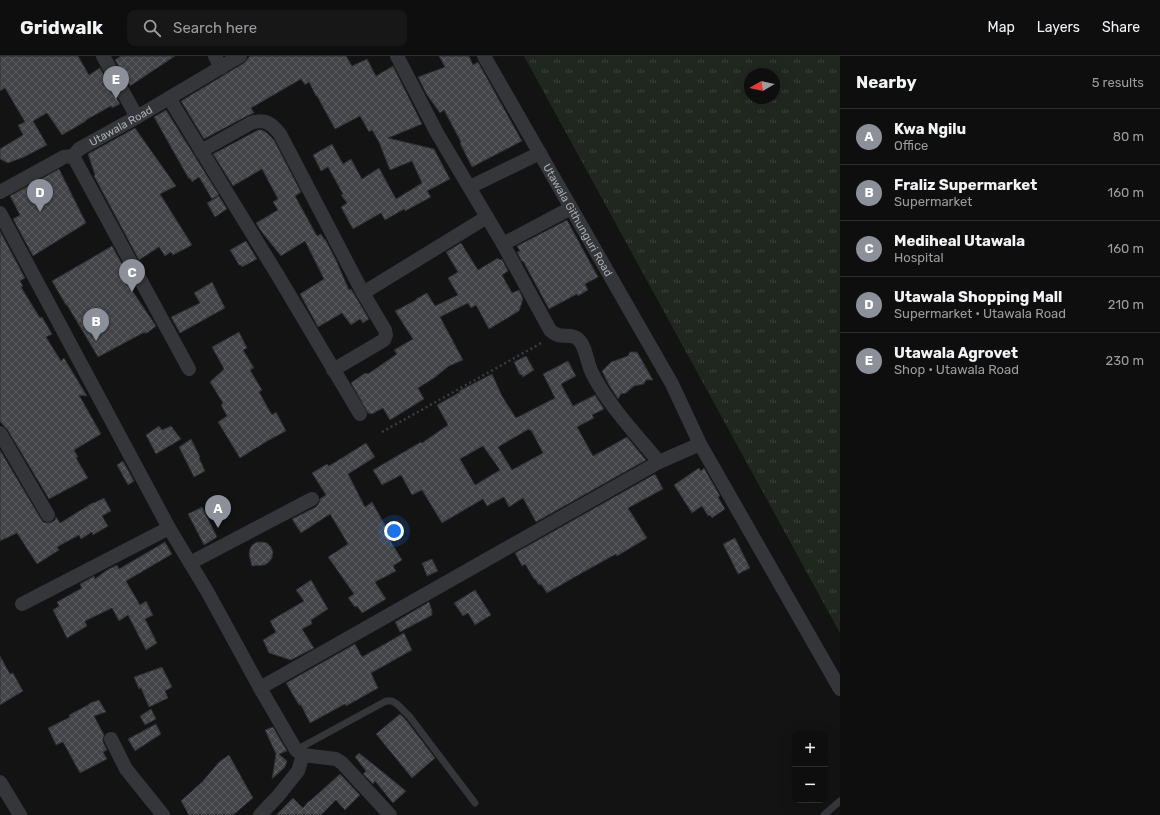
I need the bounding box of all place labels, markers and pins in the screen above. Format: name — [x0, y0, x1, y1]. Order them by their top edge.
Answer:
pin: E — [103, 66, 129, 99]
pin: D — [27, 179, 53, 212]
pin: C — [119, 259, 145, 292]
pin: B — [83, 308, 109, 341]
pin: A — [205, 495, 231, 528]

